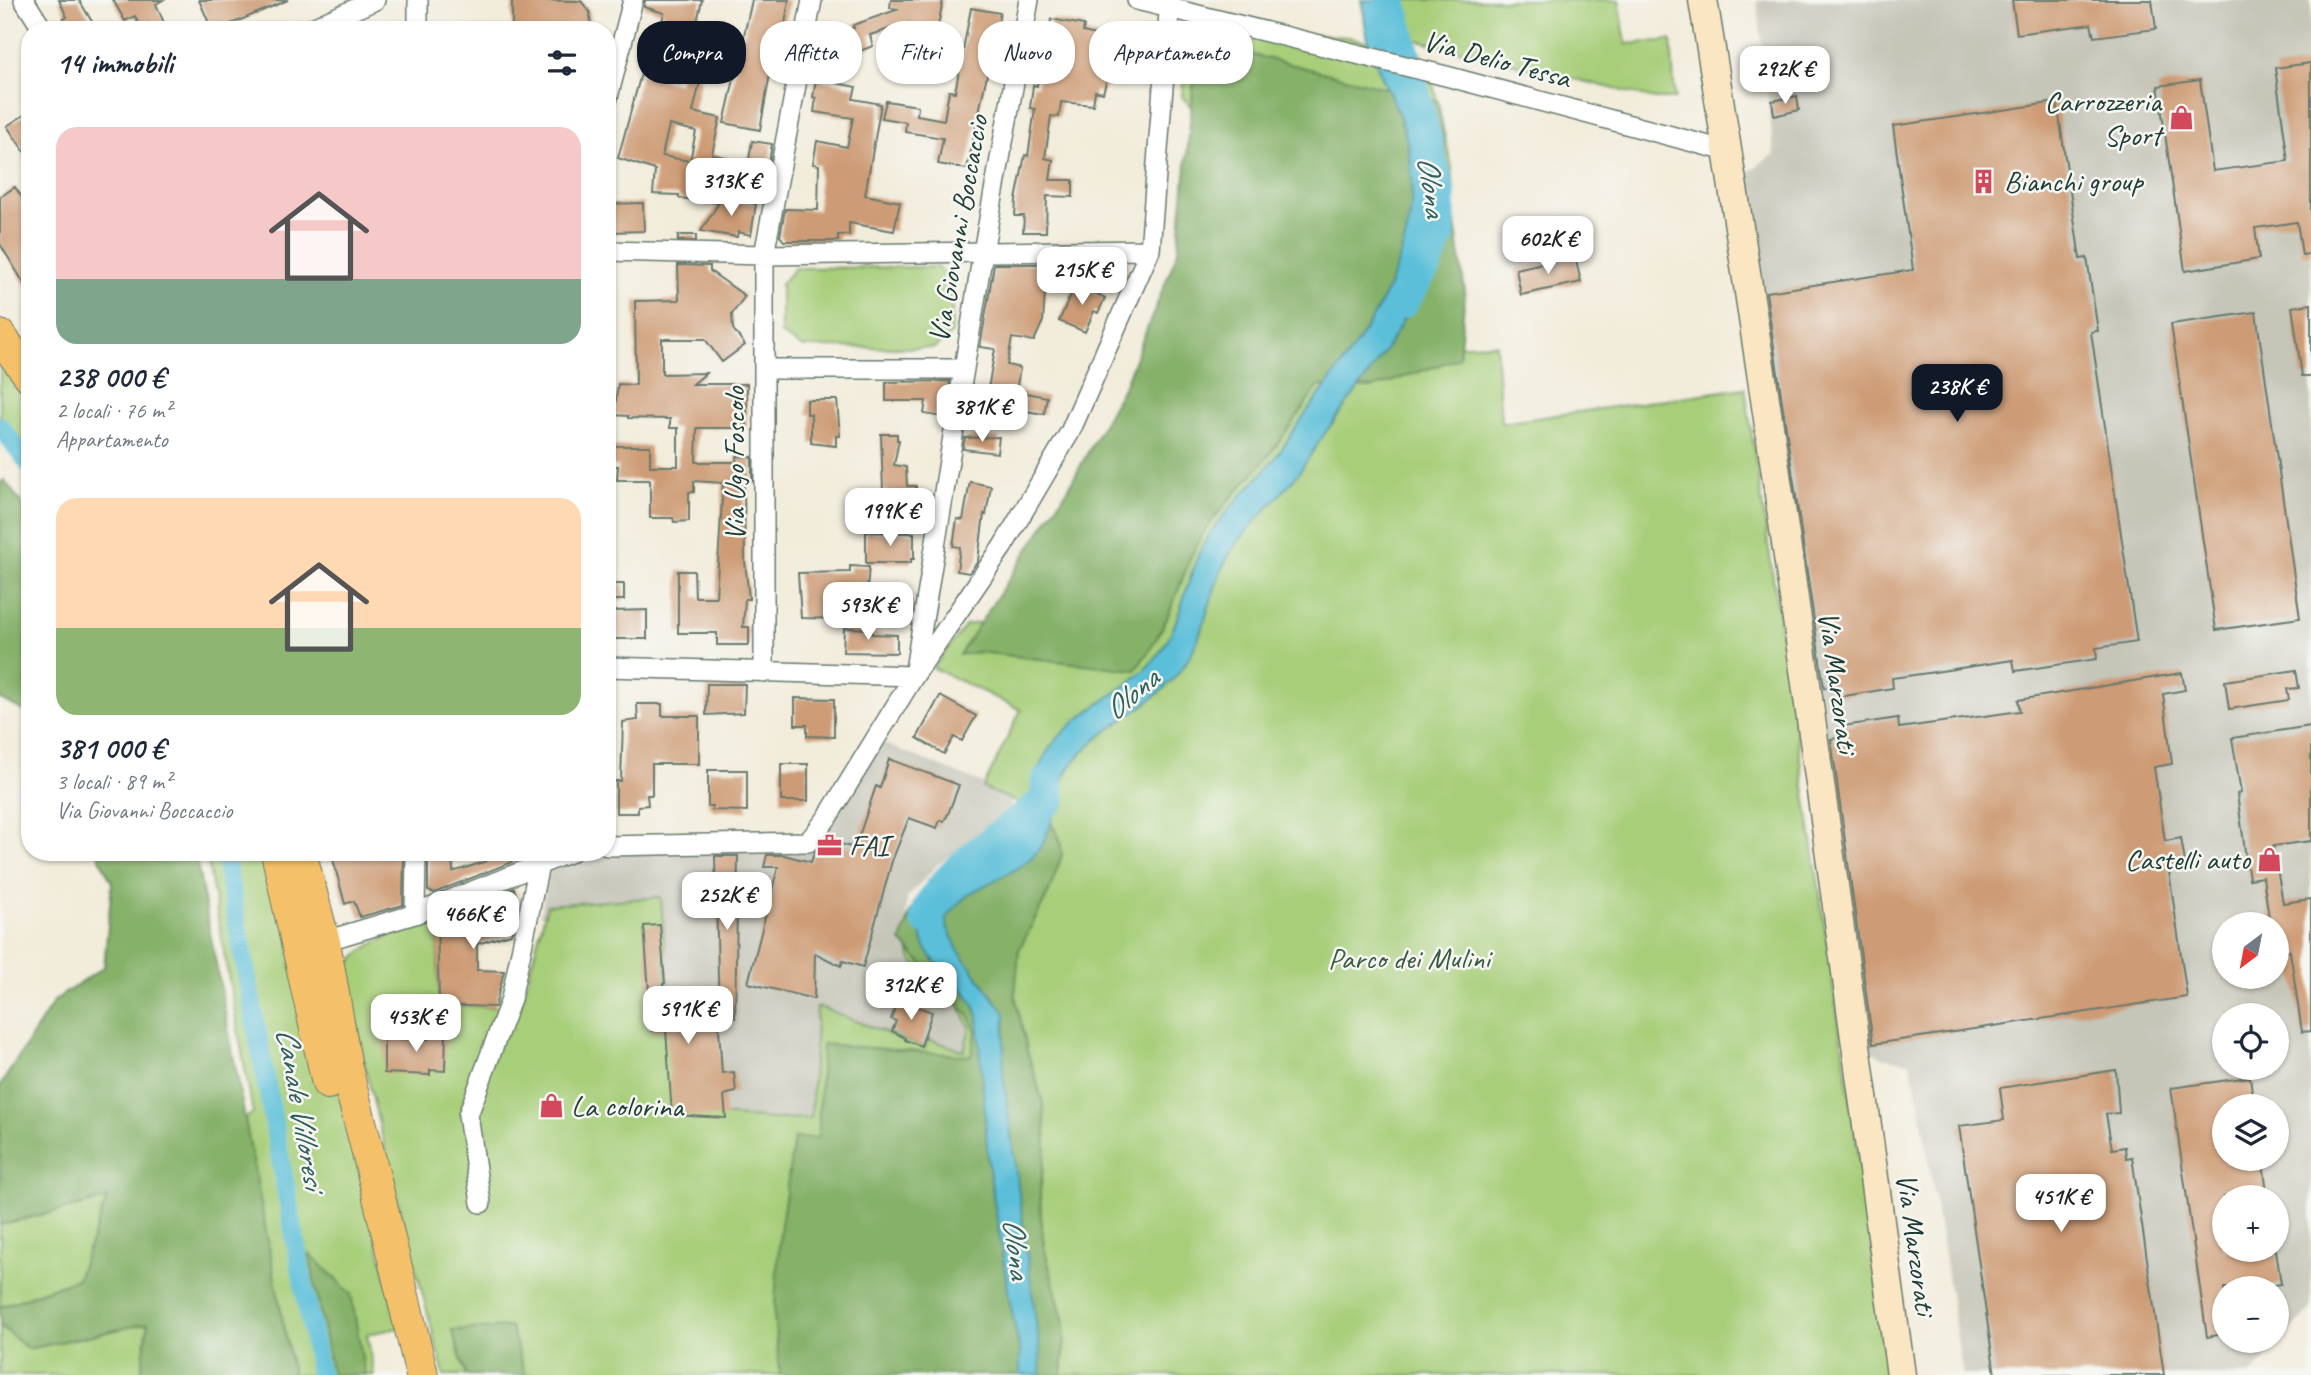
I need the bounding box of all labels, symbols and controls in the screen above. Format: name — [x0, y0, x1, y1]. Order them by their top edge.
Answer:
chip: Compra — [637, 21, 746, 84]
chip: Affitta — [760, 21, 862, 84]
chip: Filtri — [876, 21, 964, 84]
chip: Nuovo — [978, 21, 1075, 84]
chip: Appartamento — [1089, 21, 1253, 84]
street label: Via Delio Tessa — [1419, 21, 1577, 97]
text: 14 immobili — [56, 44, 173, 82]
icon: filters — [543, 44, 581, 82]
pin: 292K € — [1728, 46, 1842, 106]
text: 292K € — [1756, 54, 1814, 83]
place label: Carrozzeria Sport — [2044, 82, 2165, 154]
shop icon: Carrozzeria Sport — [2167, 104, 2195, 132]
street label: Via Giovanni Boccaccio — [919, 111, 997, 346]
water label: Olona — [1407, 153, 1457, 222]
pin: 313K € — [674, 158, 788, 218]
place label: Bianchi group — [2004, 162, 2144, 200]
text: 313K € — [702, 166, 760, 195]
building icon: Bianchi group — [1970, 167, 1998, 195]
icon: home — [256, 173, 382, 299]
pin: 602K € — [1491, 216, 1605, 276]
text: 602K € — [1518, 224, 1578, 253]
pin: 215K € — [1025, 247, 1139, 307]
text: 215K € — [1053, 255, 1111, 284]
text: 238 000 € — [56, 358, 165, 396]
pin: 238K € — [1900, 364, 2014, 424]
text: 238K € — [1928, 372, 1986, 401]
pin: 381K € — [925, 384, 1039, 444]
street label: Via Ugo Foscolo — [715, 386, 753, 541]
text: 381K € — [953, 392, 1011, 421]
text: 2 locali · 76 m² — [56, 396, 171, 425]
text: Appartamento — [56, 425, 168, 454]
pin: 199K € — [833, 489, 947, 548]
text: 199K € — [861, 496, 919, 525]
icon: home — [256, 544, 382, 670]
pin: 593K € — [811, 582, 925, 642]
text: 593K € — [839, 590, 897, 619]
street label: Via Marzorati — [1809, 609, 1867, 759]
water label: Olona — [1095, 657, 1170, 729]
text: 381 000 € — [56, 729, 165, 767]
text: 3 locali · 89 m² — [56, 767, 171, 796]
text: Via Giovanni Boccaccio — [56, 796, 232, 825]
place label: FAI — [849, 826, 894, 864]
office icon: FAI — [815, 831, 843, 859]
place label: Castelli auto — [2125, 840, 2251, 878]
shop icon: Castelli auto — [2256, 845, 2284, 873]
pin: 252K € — [670, 872, 784, 932]
text: 252K € — [698, 880, 756, 909]
pin: 466K € — [416, 892, 530, 951]
text: 466K € — [443, 899, 503, 928]
north arrow — [2212, 912, 2289, 989]
map controls — [2212, 912, 2289, 1353]
park label: Parco dei Mulini — [1328, 939, 1493, 977]
pin: 312K € — [854, 962, 968, 1022]
text: 312K € — [882, 970, 940, 999]
pin: 591K € — [631, 986, 745, 1046]
text: 591K € — [659, 994, 717, 1023]
pin: 453K € — [359, 995, 473, 1054]
text: 453K € — [387, 1002, 445, 1031]
button: locate — [2212, 1003, 2289, 1080]
water label: Canale Villoresi — [267, 1024, 337, 1199]
place label: La colorina — [571, 1087, 685, 1125]
shop icon: La colorina — [537, 1092, 565, 1120]
button: layers — [2212, 1094, 2289, 1171]
street label: Via Marzorati — [1887, 1171, 1945, 1321]
pin: 451K € — [2004, 1174, 2118, 1234]
text: 451K € — [2032, 1182, 2090, 1211]
button: + — [2212, 1185, 2289, 1262]
water label: Olona — [993, 1216, 1041, 1284]
button: − — [2212, 1276, 2289, 1353]

